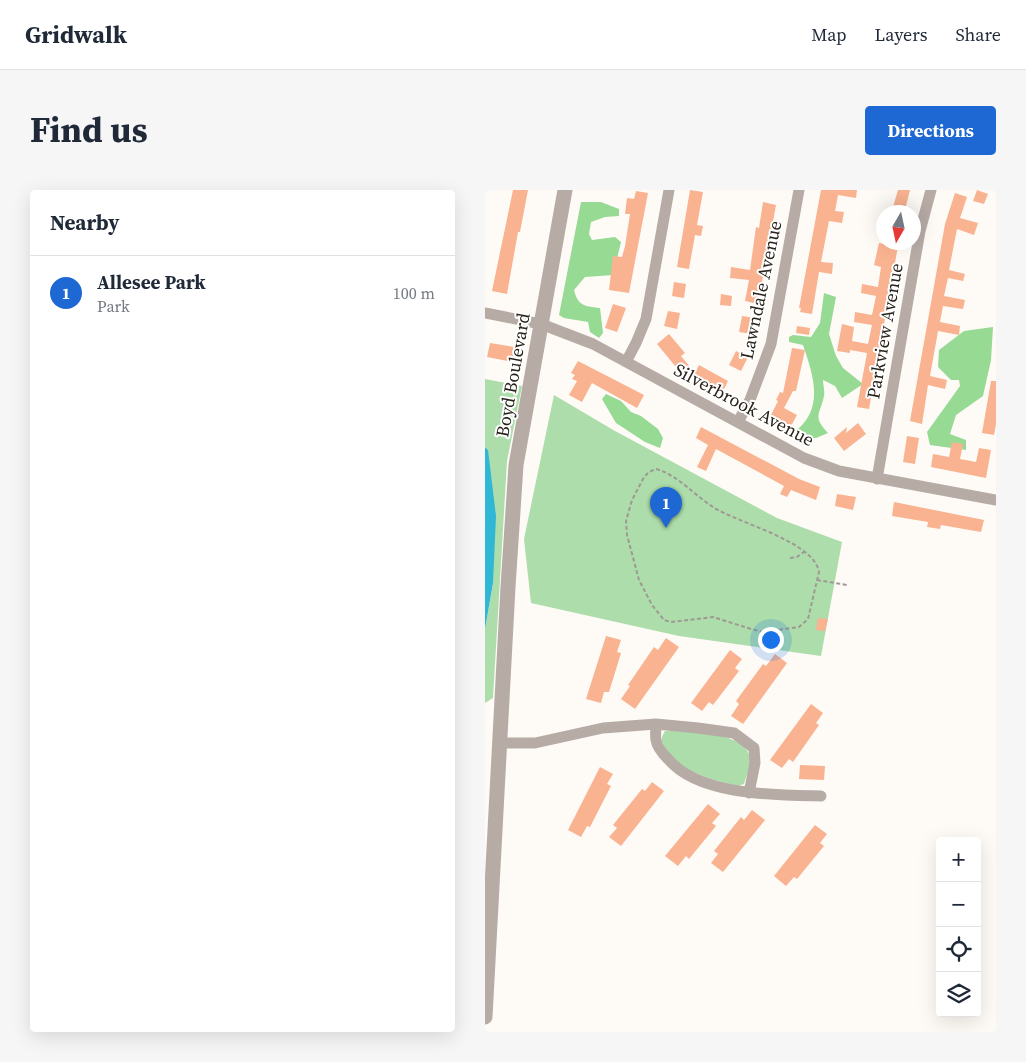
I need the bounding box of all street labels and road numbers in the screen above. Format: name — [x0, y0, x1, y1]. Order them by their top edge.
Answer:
street label: Lawndale Avenue — [734, 218, 787, 362]
street label: Parkview Avenue — [860, 261, 909, 401]
street label: Boyd Boulevard — [489, 311, 536, 439]
street label: Silverbrook Avenue — [670, 357, 819, 452]

